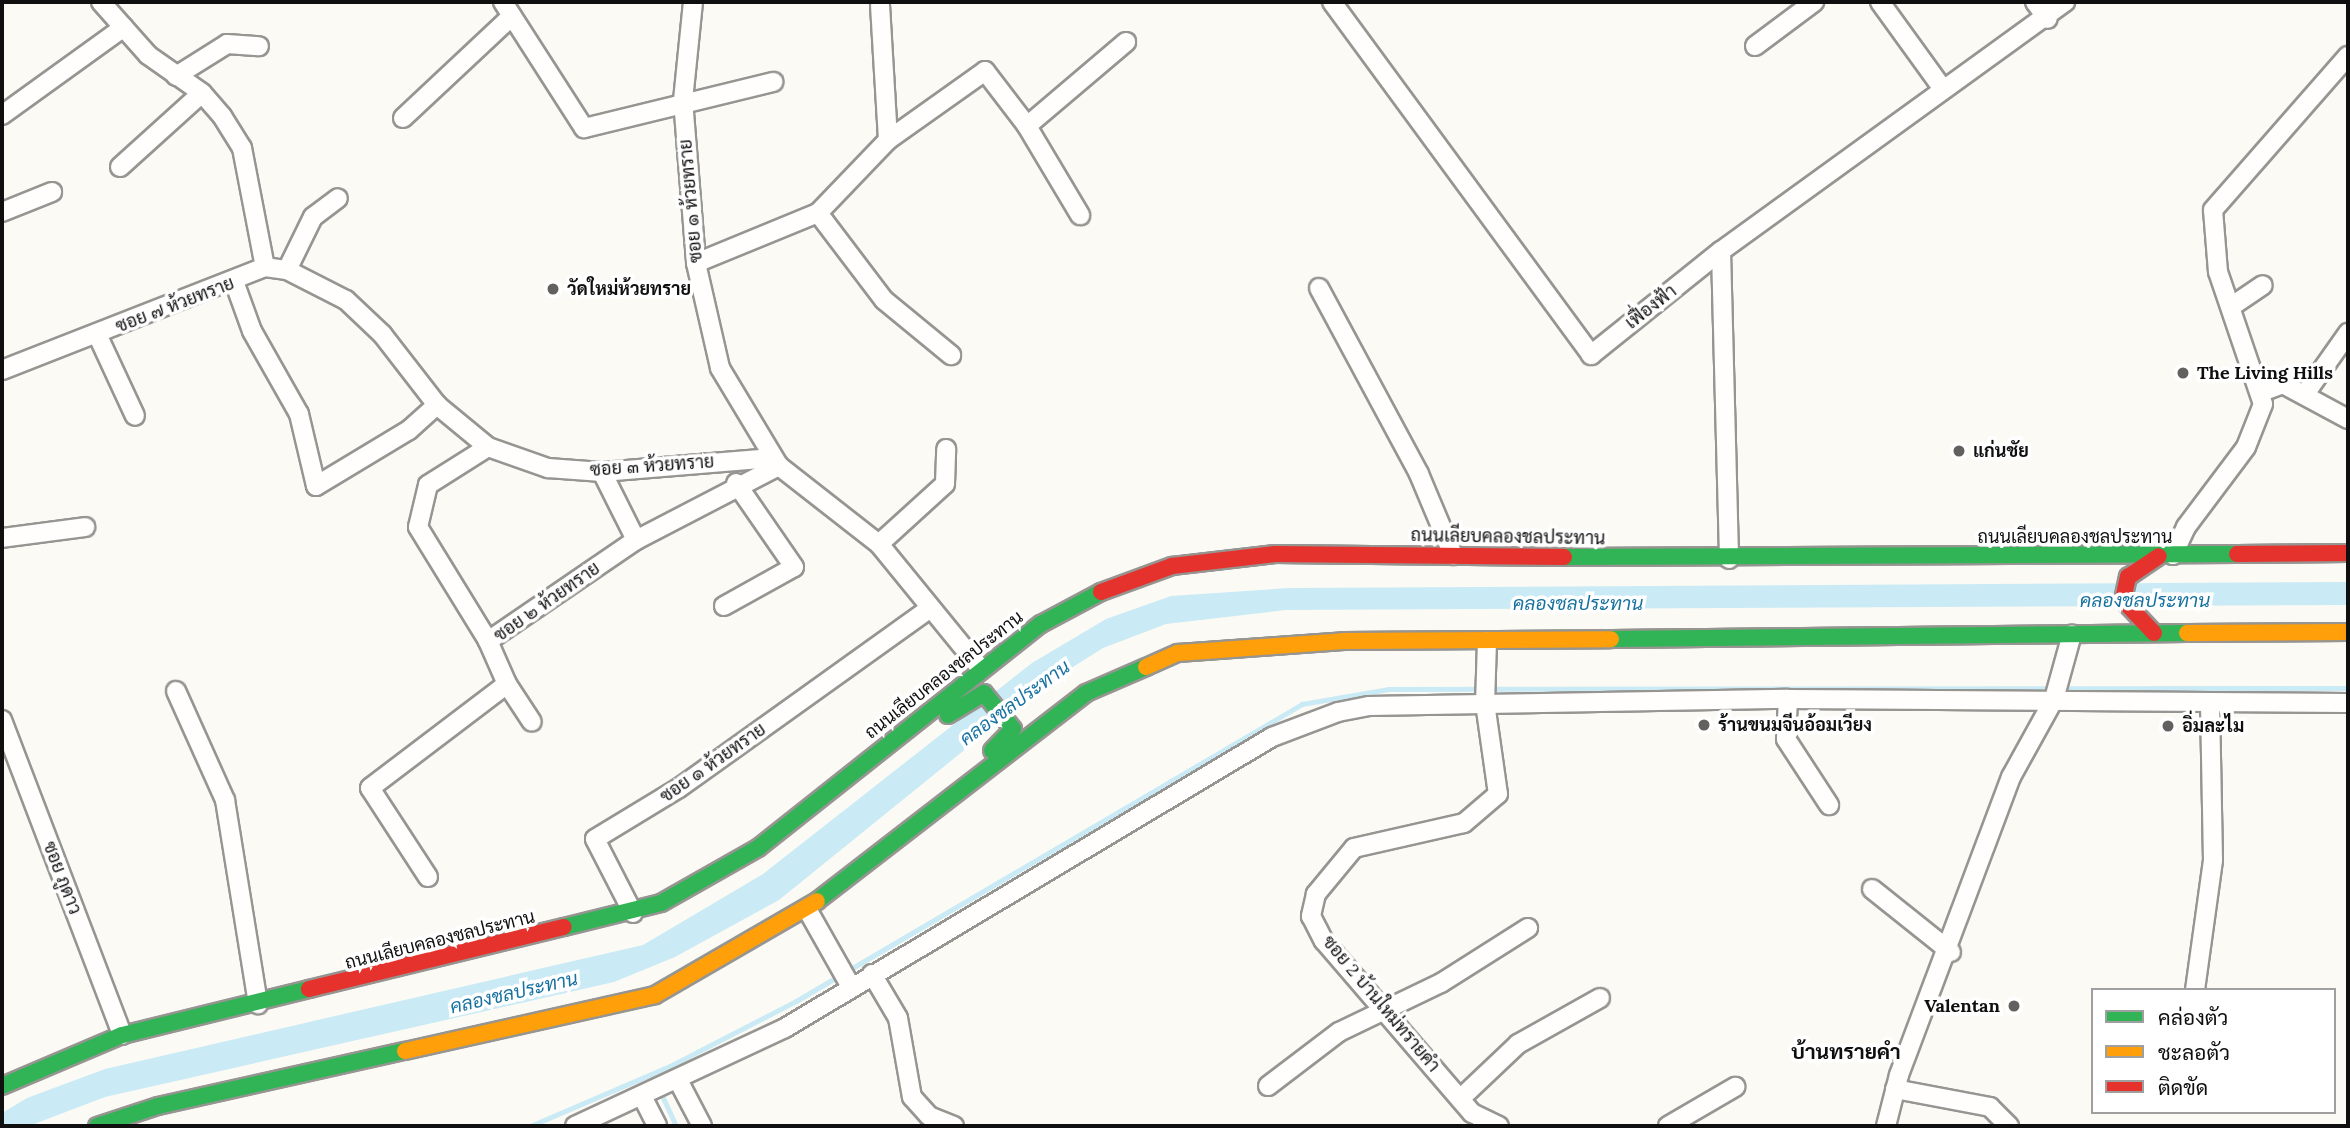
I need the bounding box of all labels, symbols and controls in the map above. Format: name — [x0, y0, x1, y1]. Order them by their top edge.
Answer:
street label: ซอย ๑ ห้วยทราย — [675, 138, 707, 264]
street label: ซอย ๗ ห้วยทราย — [113, 272, 237, 338]
place label: วัดใหม่ห้วยทราย — [567, 278, 691, 300]
street label: เฟื่องฟ้า — [1621, 280, 1681, 334]
marker: วัดใหม่ห้วยทราย — [545, 281, 561, 297]
place label: The Living Hills — [2197, 362, 2333, 384]
marker: The Living Hills — [2175, 365, 2191, 381]
place label: แก่นชัย — [1973, 440, 2029, 462]
marker: แก่นชัย — [1951, 443, 1967, 459]
street label: ซอย ๓ ห้วยทราย — [589, 451, 715, 481]
street label: ถนนเลียบคลองชลประทาน — [1410, 525, 1606, 549]
street label: ถนนเลียบคลองชลประทาน — [1978, 526, 2172, 548]
street label: ซอย ๒ ห้วยทราย — [490, 558, 604, 646]
water label: คลองชลประทาน — [2080, 590, 2210, 612]
water label: คลองชลประทาน — [1513, 593, 1643, 615]
street label: ถนนเลียบคลองชลประทาน — [861, 607, 1027, 743]
water label: คลองชลประทาน — [956, 655, 1074, 751]
place label: ร้านขนมจีนอ้อมเวียง — [1718, 714, 1872, 736]
place label: อิ่มละไม — [2182, 715, 2244, 737]
marker: ร้านขนมจีนอ้อมเวียง — [1696, 717, 1712, 733]
marker: อิ่มละไม — [2160, 718, 2176, 734]
street label: ซอย ๑ ห้วยทราย — [656, 719, 770, 807]
street label: ซอย ภูดาว — [38, 838, 86, 918]
street label: ถนนเลียบคลองชลประทาน — [343, 906, 537, 974]
street label: ซอย 2 บ้านใหม่ทรายคำ — [1318, 931, 1444, 1077]
water label: คลองชลประทาน — [448, 967, 580, 1019]
legend — [2091, 988, 2336, 1114]
place label: Valentan — [1924, 995, 2000, 1017]
marker: Valentan — [2006, 998, 2022, 1014]
text: คล่องตัว — [2158, 1004, 2228, 1031]
district label: บ้านทรายคำ — [1791, 1039, 1901, 1065]
text: ชะลอตัว — [2158, 1039, 2230, 1066]
text: ติดขัด — [2158, 1074, 2208, 1101]

